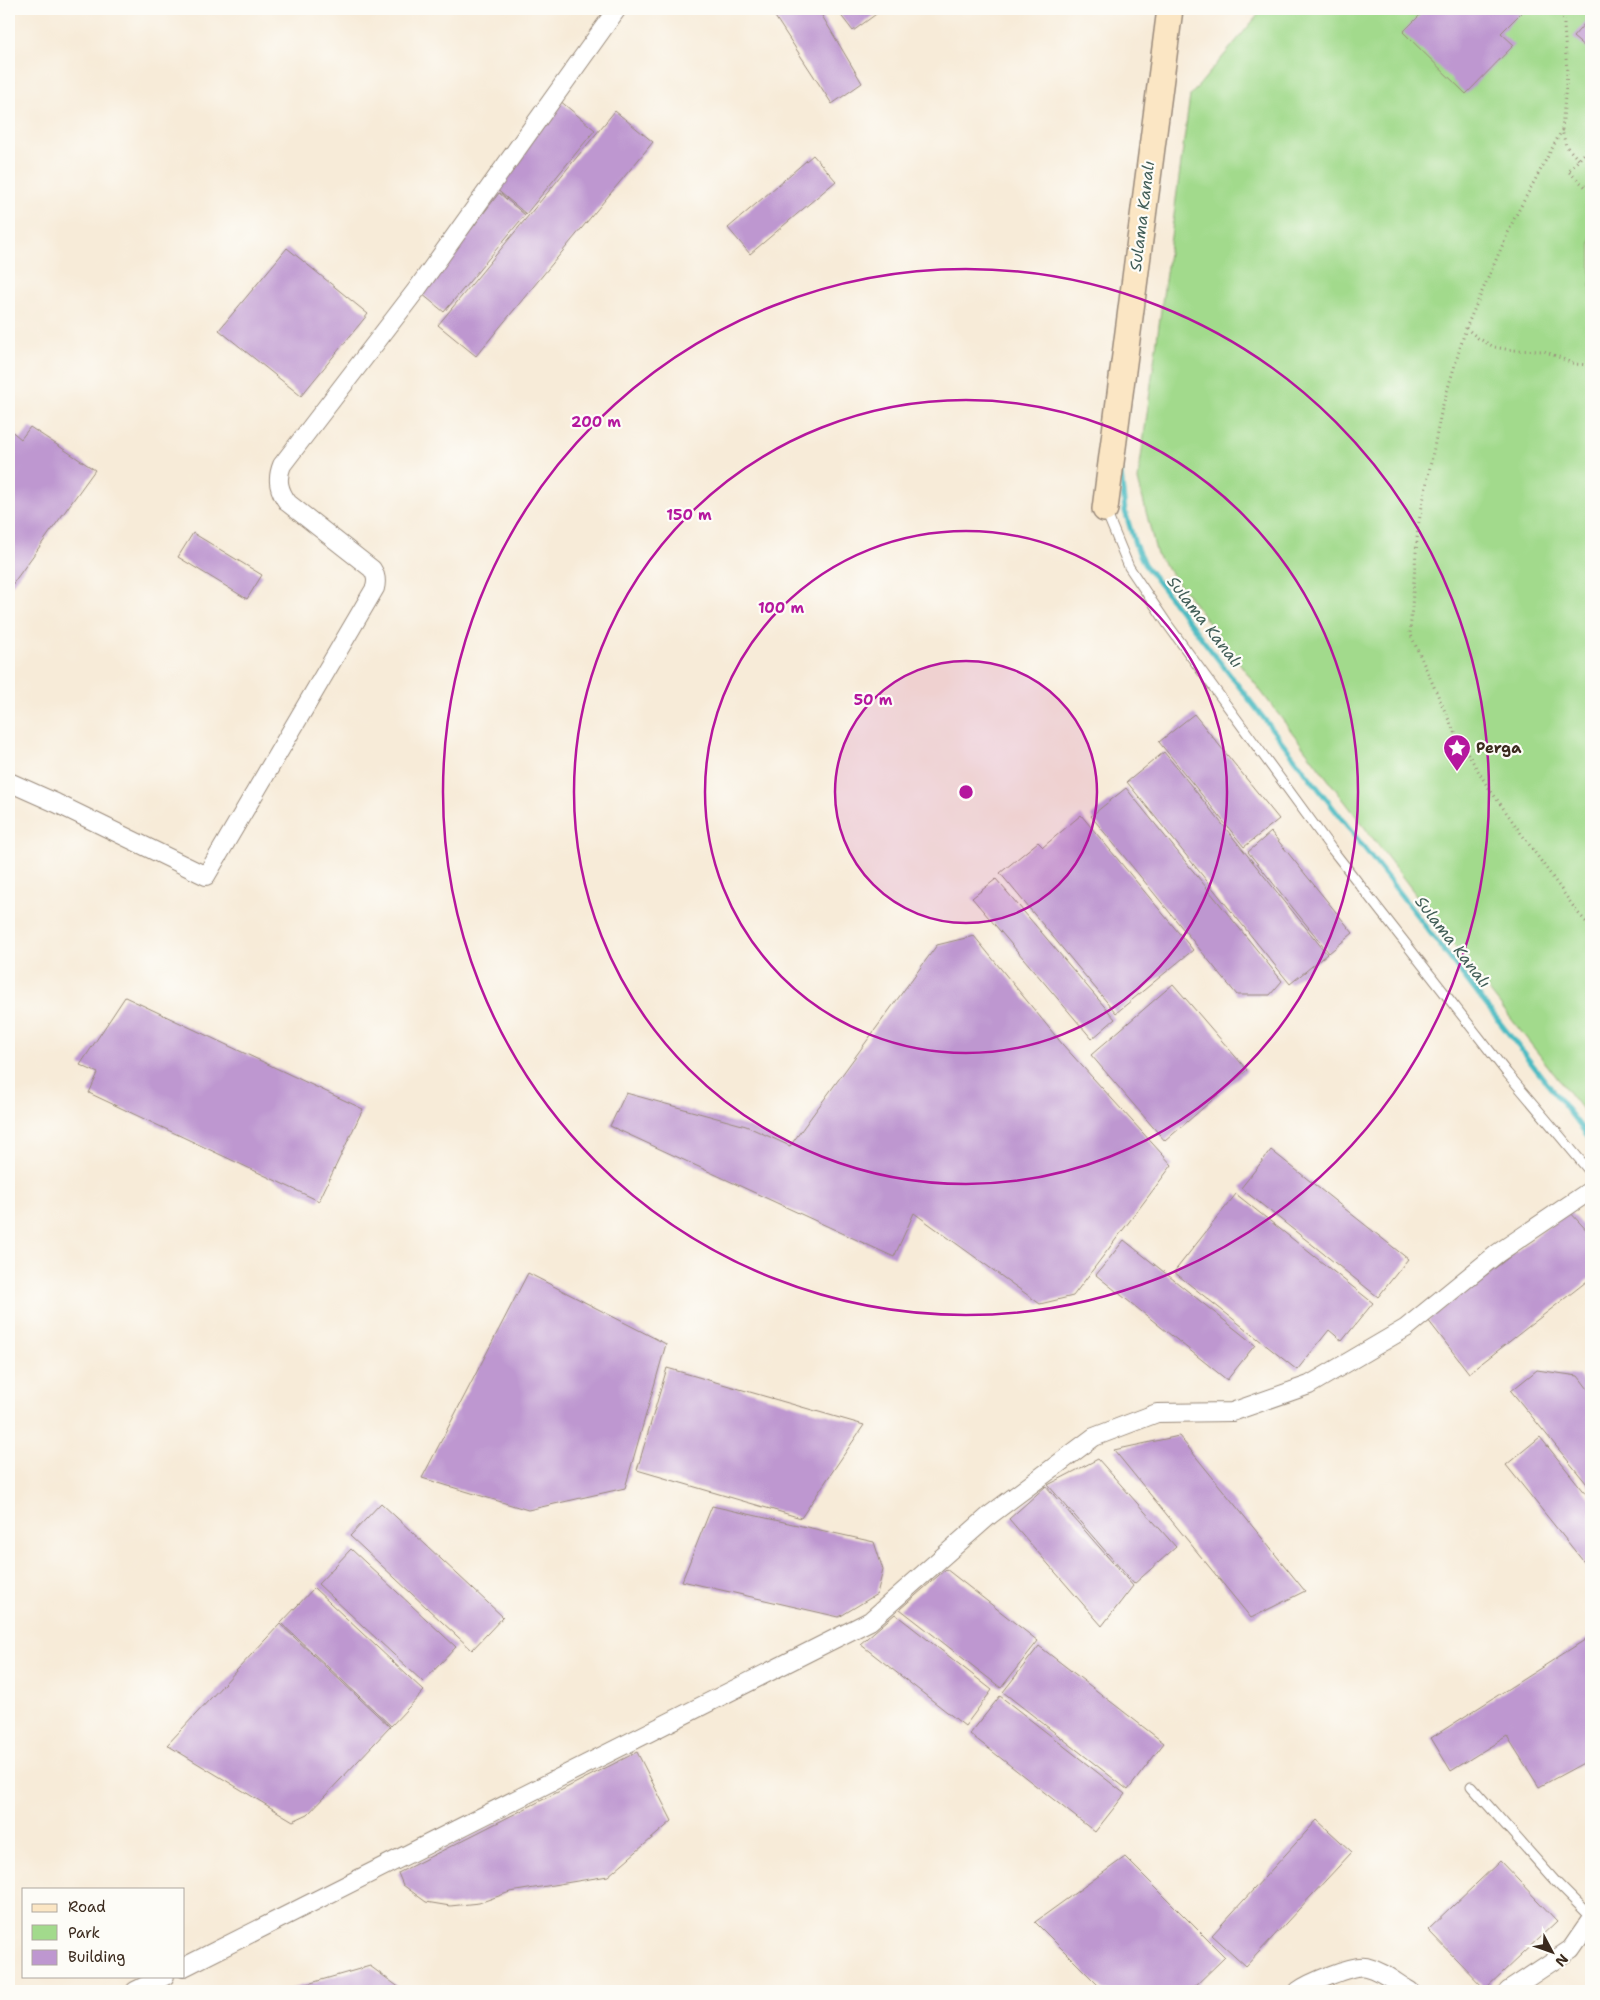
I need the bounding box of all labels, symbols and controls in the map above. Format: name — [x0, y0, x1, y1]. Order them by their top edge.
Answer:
water label: Sulama Kanalı — [1125, 160, 1159, 272]
text: 200 m — [571, 412, 621, 432]
text: 150 m — [666, 505, 712, 525]
water label: Sulama Kanalı — [1163, 572, 1247, 672]
text: 100 m — [758, 598, 804, 618]
text: 50 m — [854, 690, 893, 710]
place icon: Perga — [1442, 733, 1472, 772]
place label: Perga — [1476, 738, 1522, 758]
centre of rings — [957, 783, 975, 801]
water label: Sulama Kanalı — [1411, 892, 1495, 992]
legend — [22, 1888, 185, 1978]
text: Road — [68, 1897, 106, 1917]
text: Park — [68, 1923, 100, 1943]
north arrow — [1528, 1928, 1578, 1978]
text: Building — [68, 1947, 125, 1967]
text: N — [1551, 1950, 1572, 1971]

